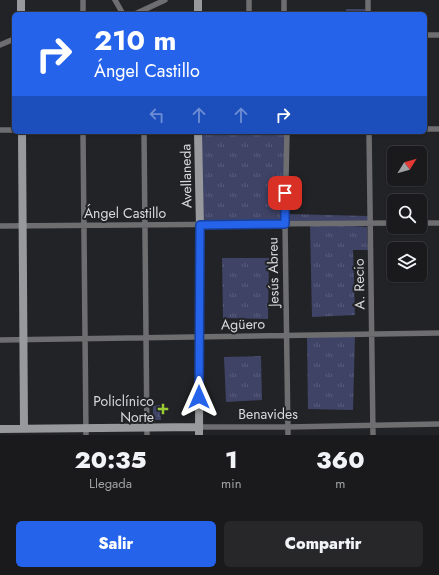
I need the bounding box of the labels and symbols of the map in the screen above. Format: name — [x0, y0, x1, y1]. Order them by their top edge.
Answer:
street label: Avellaneda — [175, 144, 197, 208]
north arrow — [387, 146, 427, 186]
pin — [268, 176, 302, 210]
street label: Ángel Castillo — [84, 203, 166, 223]
street label: Jesús Abreu — [262, 237, 284, 309]
street label: A. Recio — [349, 258, 369, 310]
street label: Agüero — [221, 314, 266, 334]
position arrow — [178, 376, 220, 418]
place label: Policlínico Norte — [93, 391, 154, 427]
marker: Policlínico Norte — [157, 403, 169, 415]
street label: Benavides — [238, 404, 298, 424]

